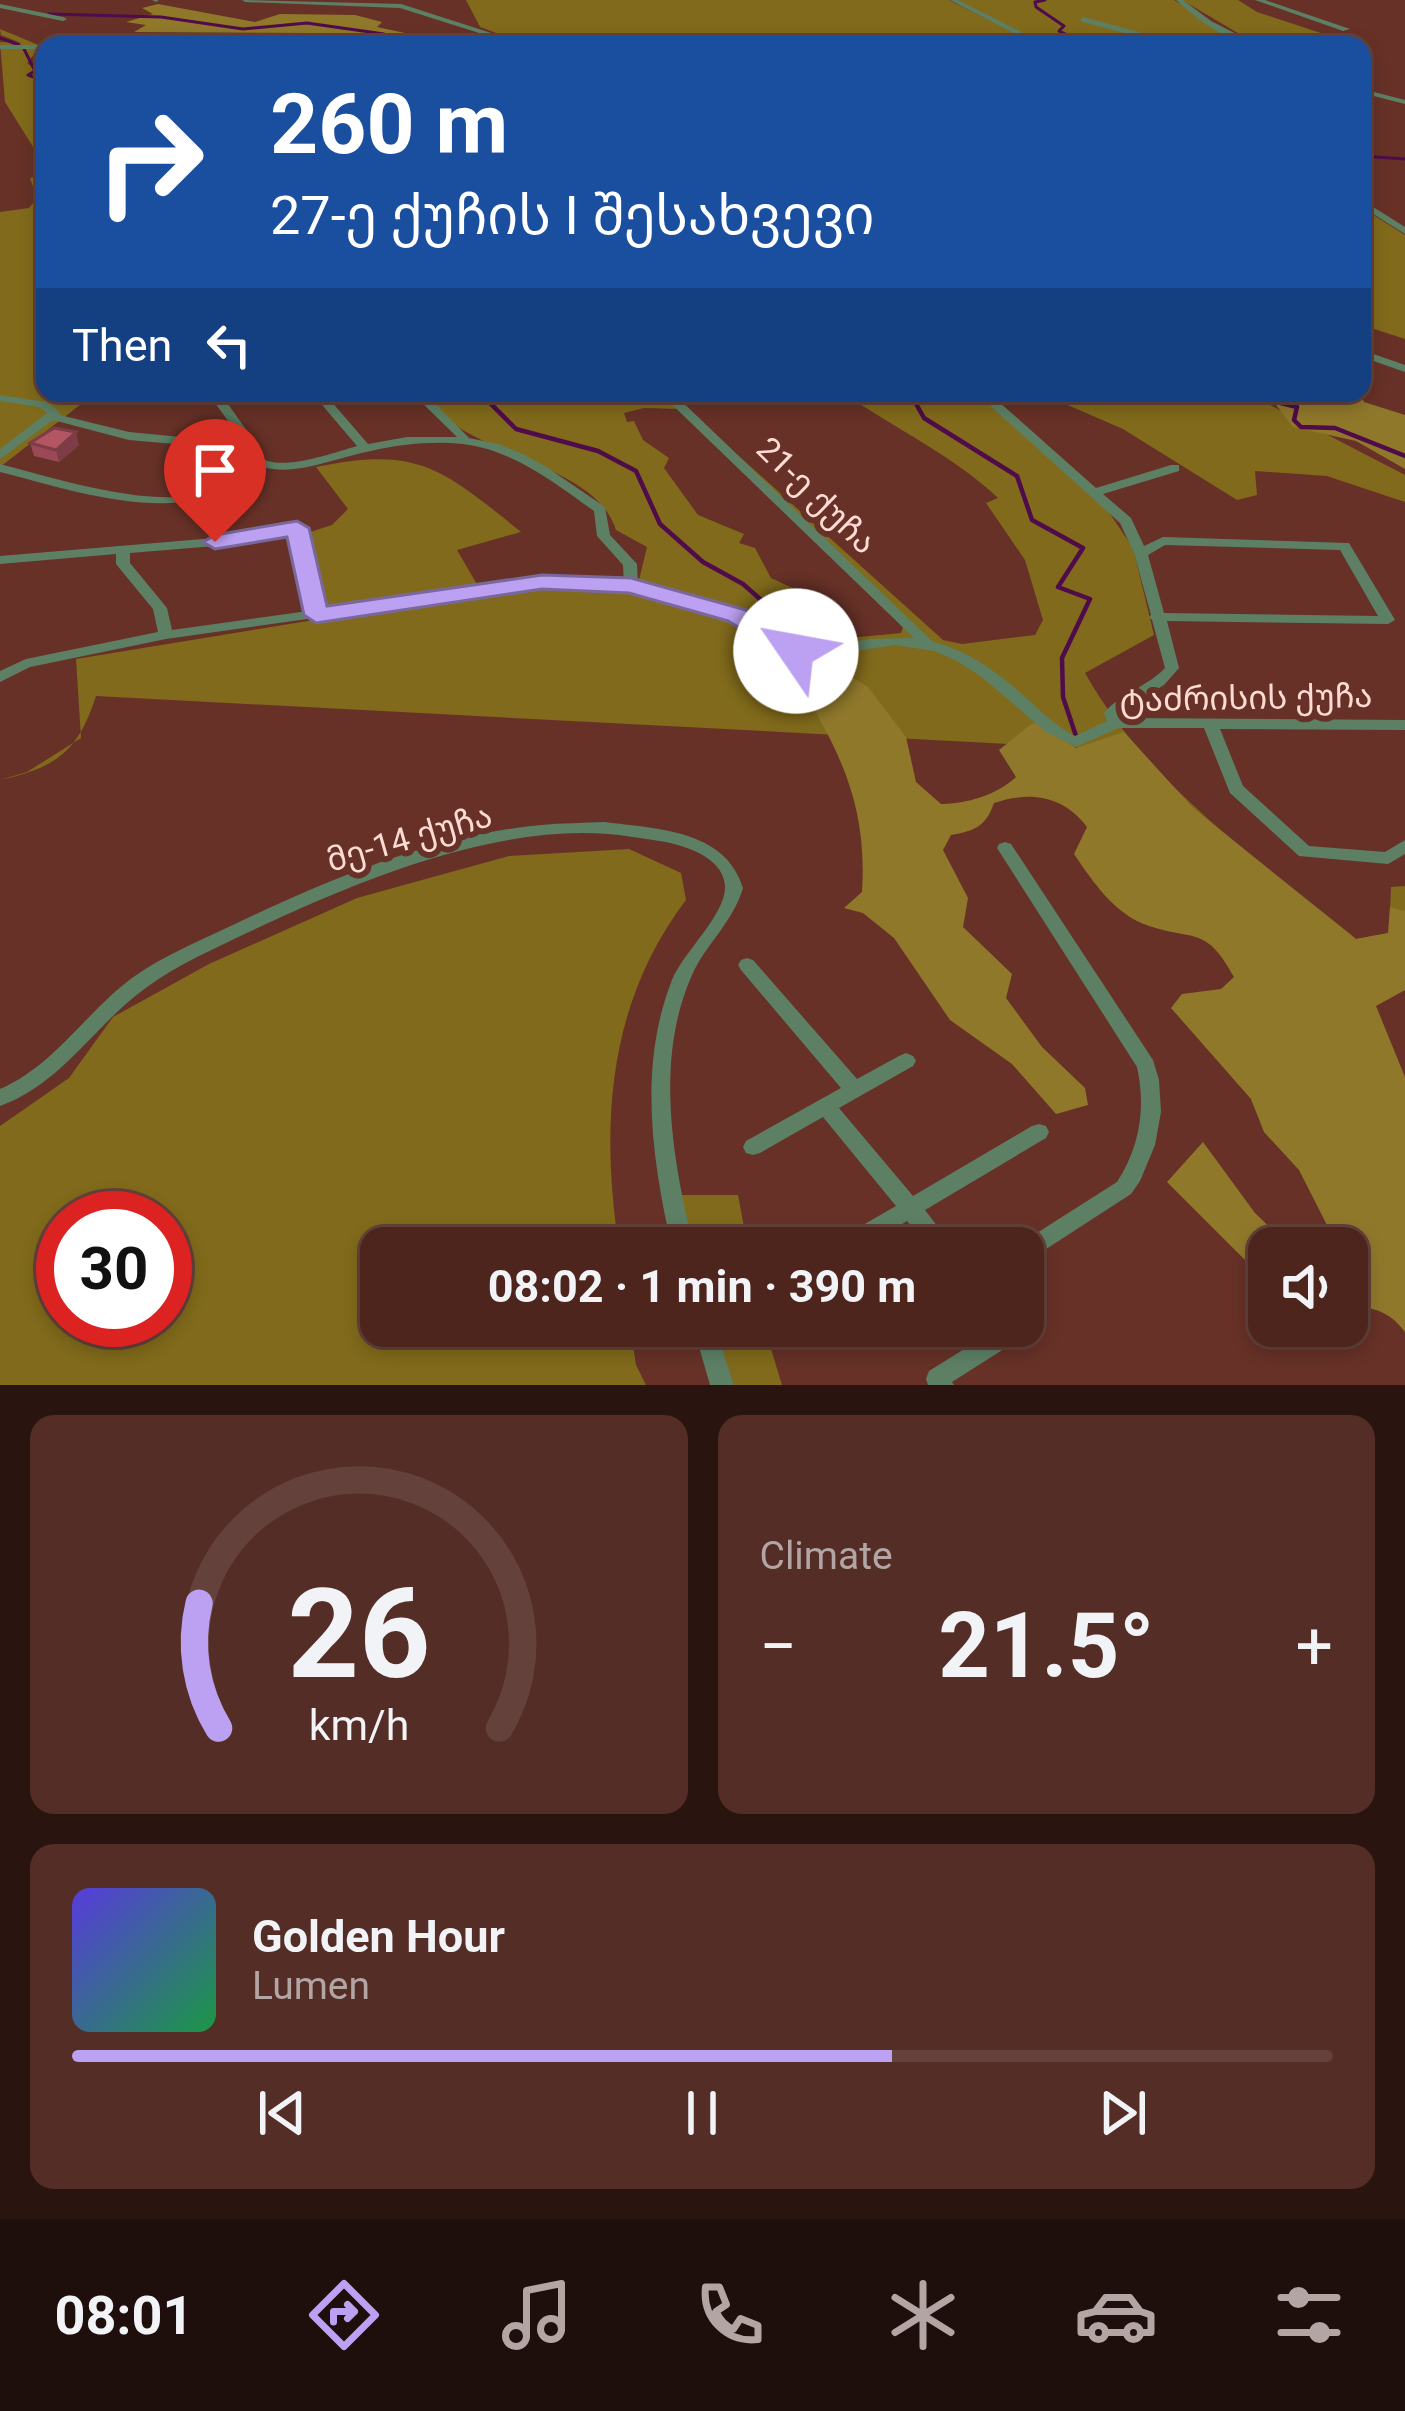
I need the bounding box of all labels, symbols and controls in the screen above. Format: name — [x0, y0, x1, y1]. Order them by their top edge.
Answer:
text: 260 m — [270, 75, 508, 174]
icon: right — [72, 84, 228, 240]
text: 27-ე ქუჩის I შესახვევი — [270, 184, 875, 247]
icon: left — [196, 312, 262, 378]
text: Then — [72, 319, 172, 372]
pin — [164, 419, 266, 542]
street label: 21-ე ქუჩა — [749, 429, 884, 562]
icon: arrive — [182, 437, 248, 503]
position arrow — [733, 588, 859, 714]
street label: ტაძრისის ქუჩა — [1119, 676, 1373, 719]
street label: მე-14 ქუჩა — [322, 795, 496, 880]
speed limit sign: 30 — [36, 1191, 192, 1347]
map controls — [1248, 1227, 1368, 1347]
button: sound — [1248, 1227, 1368, 1347]
text: 08:02 · 1 min · 390 m — [488, 1260, 916, 1313]
text: Climate — [760, 1533, 893, 1579]
text: 26 — [287, 1561, 430, 1707]
text: 21.5° — [938, 1594, 1154, 1699]
text: − — [760, 1608, 797, 1685]
text: + — [1296, 1608, 1333, 1685]
text: km/h — [308, 1699, 409, 1749]
text: Golden Hour — [252, 1910, 505, 1963]
text: Lumen — [252, 1963, 370, 2009]
icon: previous — [249, 2080, 315, 2146]
icon: pause — [669, 2080, 735, 2146]
icon: next — [1090, 2080, 1156, 2146]
icon: directions — [302, 2273, 386, 2357]
icon: music — [495, 2273, 579, 2357]
icon: phone — [688, 2273, 772, 2357]
icon: climate — [881, 2273, 965, 2357]
icon: car — [1074, 2273, 1158, 2357]
icon: filters — [1267, 2273, 1351, 2357]
text: 08:01 — [54, 2284, 194, 2347]

